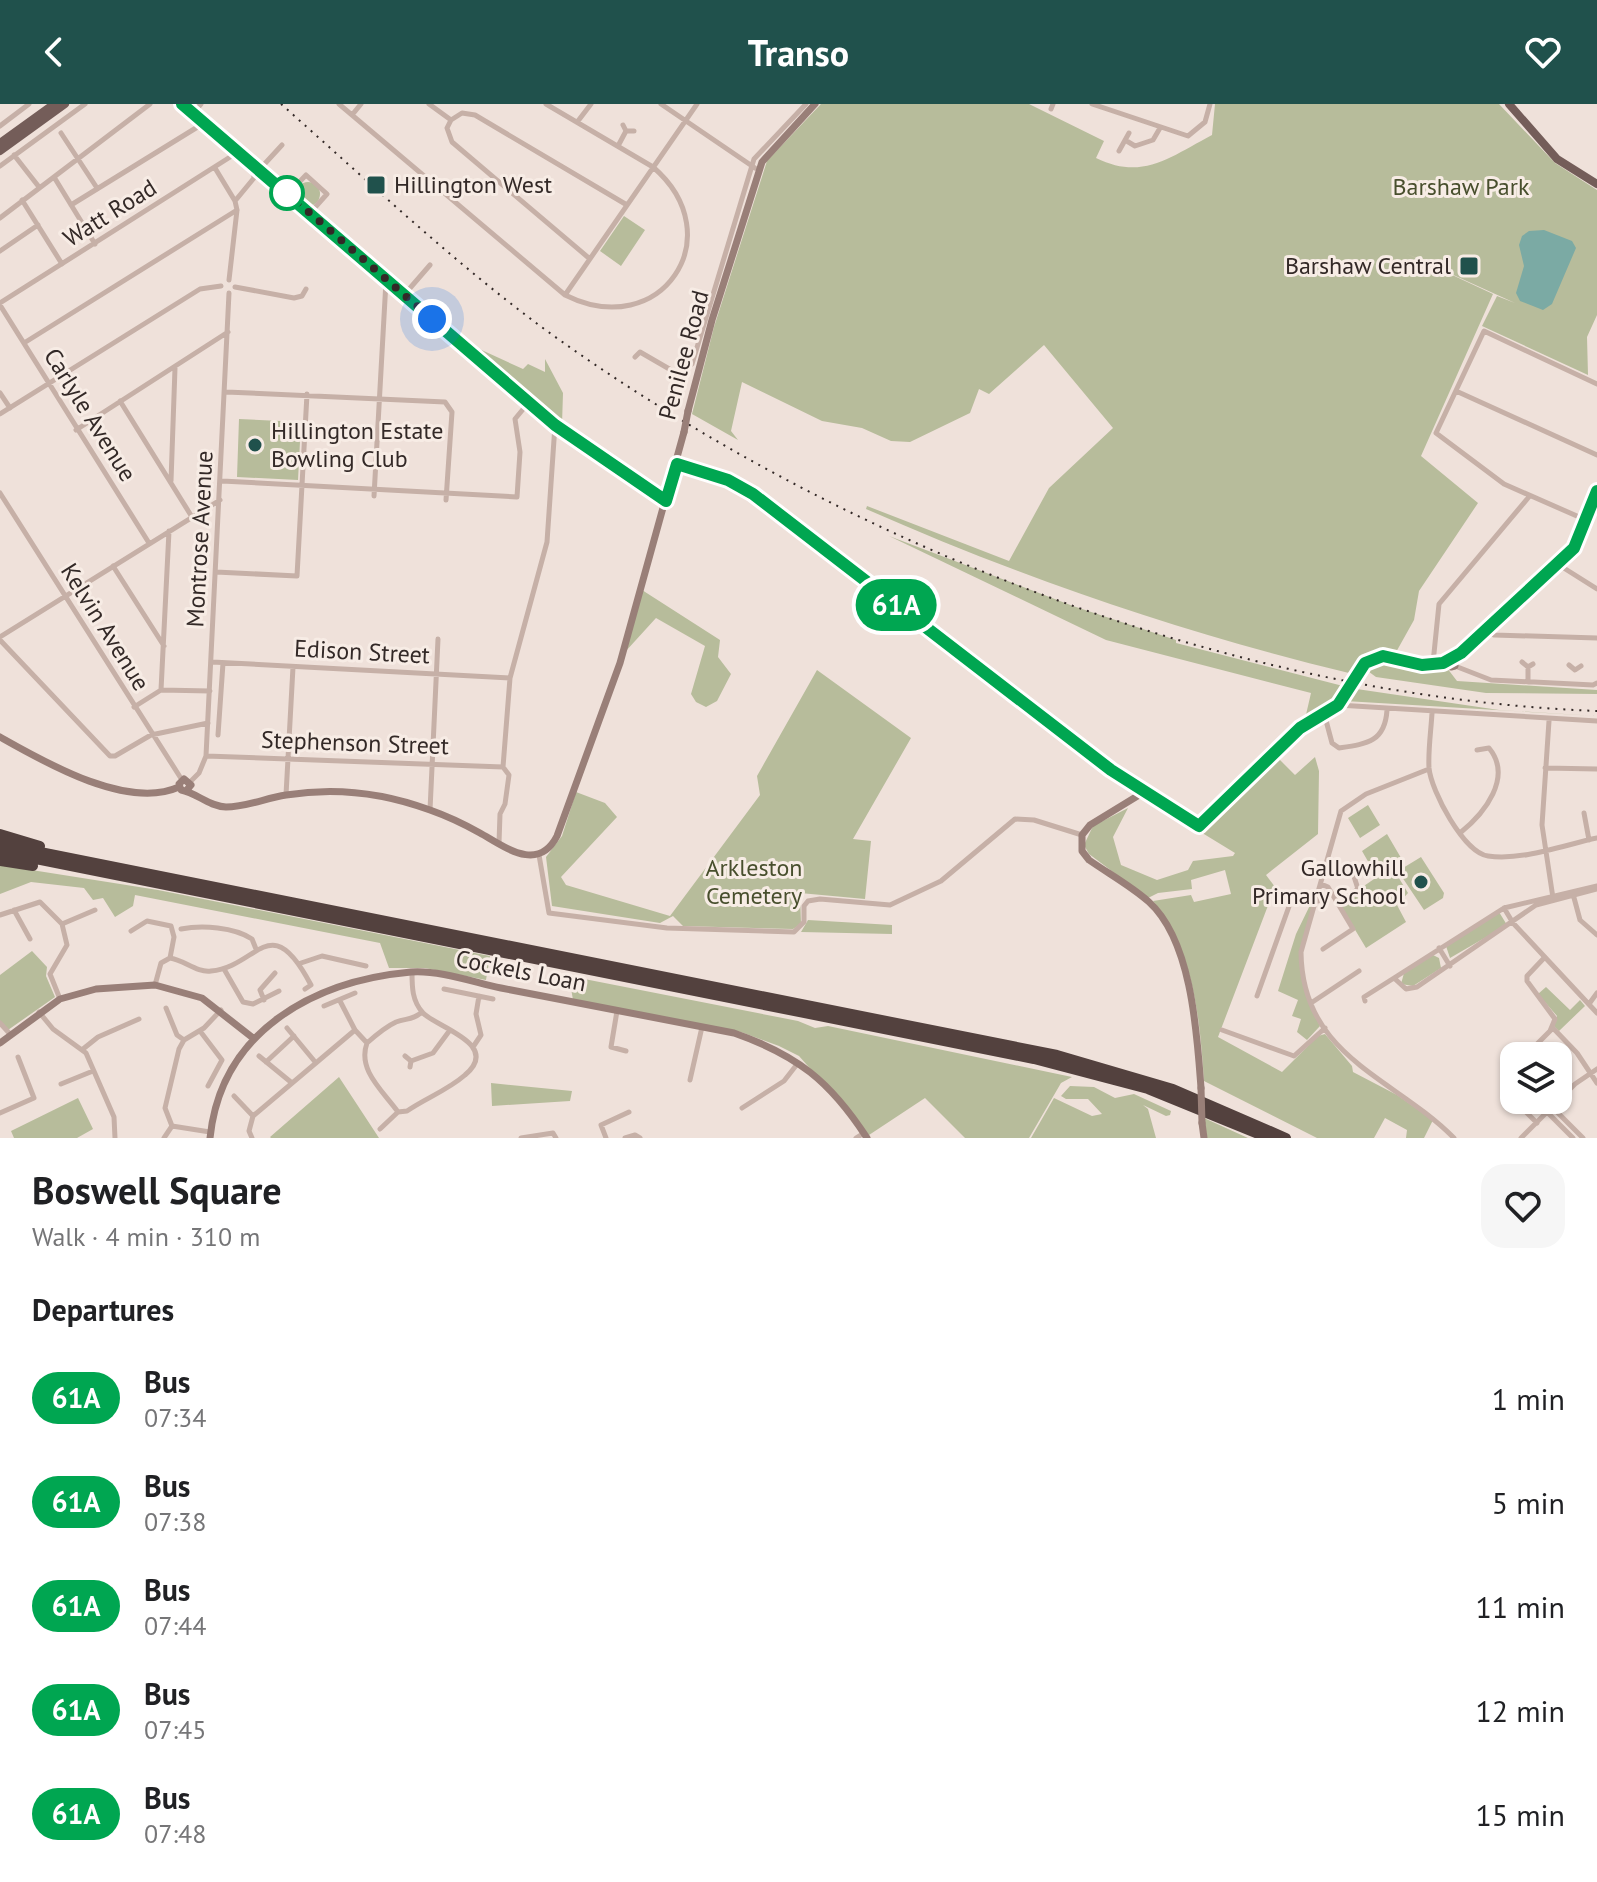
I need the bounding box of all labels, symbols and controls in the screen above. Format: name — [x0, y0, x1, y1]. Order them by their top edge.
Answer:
text: Transo — [748, 29, 849, 76]
icon: back — [32, 30, 76, 74]
icon: heart — [1521, 30, 1565, 74]
place label: Hillington West — [394, 169, 552, 200]
park label: Barshaw Park — [1393, 171, 1530, 202]
street label: Watt Road — [57, 172, 162, 253]
marker: Hillington West — [365, 174, 387, 196]
unlabelled marker — [270, 176, 304, 210]
place label: Barshaw Central — [1285, 250, 1451, 281]
marker: Barshaw Central — [1458, 255, 1480, 277]
street label: Penilee Road — [651, 287, 716, 423]
your location — [412, 299, 452, 339]
street label: Carlyle Avenue — [37, 342, 144, 487]
place label: Hillington Estate Bowling Club — [271, 415, 443, 474]
marker: Hillington Estate Bowling Club — [246, 436, 264, 454]
street label: Montrose Avenue — [179, 450, 220, 628]
street label: Kelvin Avenue — [54, 557, 157, 696]
line badge: 61A — [850, 579, 942, 631]
text: 61A — [872, 586, 920, 623]
street label: Edison Street — [293, 632, 431, 671]
street label: Stephenson Street — [261, 724, 450, 761]
park label: Arkleston Cemetery — [706, 852, 802, 911]
place label: Gallowhill Primary School — [1252, 852, 1405, 911]
marker: Gallowhill Primary School — [1412, 873, 1430, 891]
street label: Cockels Loan — [453, 943, 589, 998]
map controls — [1500, 1042, 1572, 1114]
button: layers — [1500, 1042, 1572, 1114]
button: heart — [1481, 1164, 1565, 1248]
text: Boswell Square — [32, 1165, 282, 1214]
text: Walk · 4 min · 310 m — [32, 1220, 260, 1253]
text: Departures — [32, 1290, 174, 1329]
text: Bus — [144, 1362, 191, 1401]
text: 61A — [52, 1379, 100, 1416]
text: 1 min — [1492, 1379, 1565, 1418]
text: 07:34 — [144, 1401, 206, 1434]
text: Bus — [144, 1466, 191, 1505]
text: 61A — [52, 1483, 100, 1520]
text: 5 min — [1492, 1483, 1565, 1522]
text: 07:38 — [144, 1505, 206, 1538]
text: Bus — [144, 1570, 191, 1609]
text: 61A — [52, 1587, 100, 1624]
text: 11 min — [1475, 1587, 1565, 1626]
text: 07:44 — [144, 1609, 206, 1642]
text: Bus — [144, 1674, 191, 1713]
text: 61A — [52, 1691, 100, 1728]
text: 12 min — [1475, 1691, 1565, 1730]
text: 07:45 — [144, 1713, 206, 1746]
text: Bus — [144, 1778, 191, 1817]
text: 61A — [52, 1795, 100, 1832]
text: 15 min — [1475, 1795, 1565, 1834]
text: 07:48 — [144, 1817, 206, 1850]

